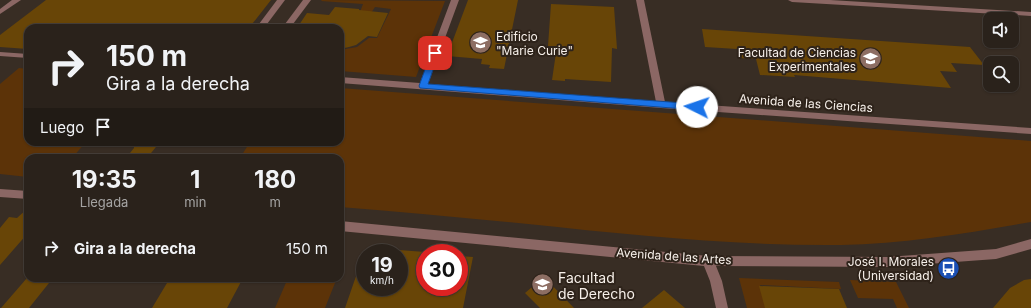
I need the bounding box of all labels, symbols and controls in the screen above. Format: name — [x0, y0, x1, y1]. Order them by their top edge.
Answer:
map controls — [983, 12, 1019, 92]
button: sound — [983, 12, 1019, 48]
place label: Edificio "Marie Curie" — [496, 29, 573, 58]
school or university icon: Edificio "Marie Curie" — [468, 30, 494, 56]
pin — [418, 36, 452, 70]
text: 150 m — [106, 39, 187, 73]
icon: right — [40, 40, 92, 92]
icon: arrive — [424, 42, 446, 64]
place label: Facultad de Ciencias Experimentales — [738, 45, 856, 74]
school or university icon: Facultad de Ciencias Experimentales — [858, 46, 884, 72]
button: search — [983, 56, 1019, 92]
text: Gira a la derecha — [106, 73, 250, 94]
position arrow — [676, 86, 718, 128]
street label: Avenida de las Ciencias — [739, 91, 873, 115]
icon: arrive — [92, 116, 114, 138]
text: Luego — [40, 118, 84, 137]
text: 19:35 — [72, 165, 136, 194]
text: 1 — [190, 165, 200, 194]
text: 180 — [254, 165, 296, 194]
text: Llegada — [80, 194, 128, 210]
text: min — [184, 194, 206, 210]
text: m — [269, 194, 281, 210]
icon: right — [40, 237, 62, 259]
text: Gira a la derecha — [74, 239, 196, 258]
text: 150 m — [286, 239, 328, 258]
speed limit sign: 30 — [416, 244, 468, 296]
street label: Avenida de las Artes — [616, 244, 732, 268]
text: 19 — [371, 253, 393, 277]
place label: José I. Morales (Universidad) — [848, 254, 934, 283]
bus stop icon: José I. Morales (Universidad) — [936, 255, 962, 281]
place label: Facultad de Derecho — [558, 269, 635, 302]
school or university icon: Facultad de Derecho — [530, 272, 556, 298]
text: km/h — [370, 274, 394, 286]

